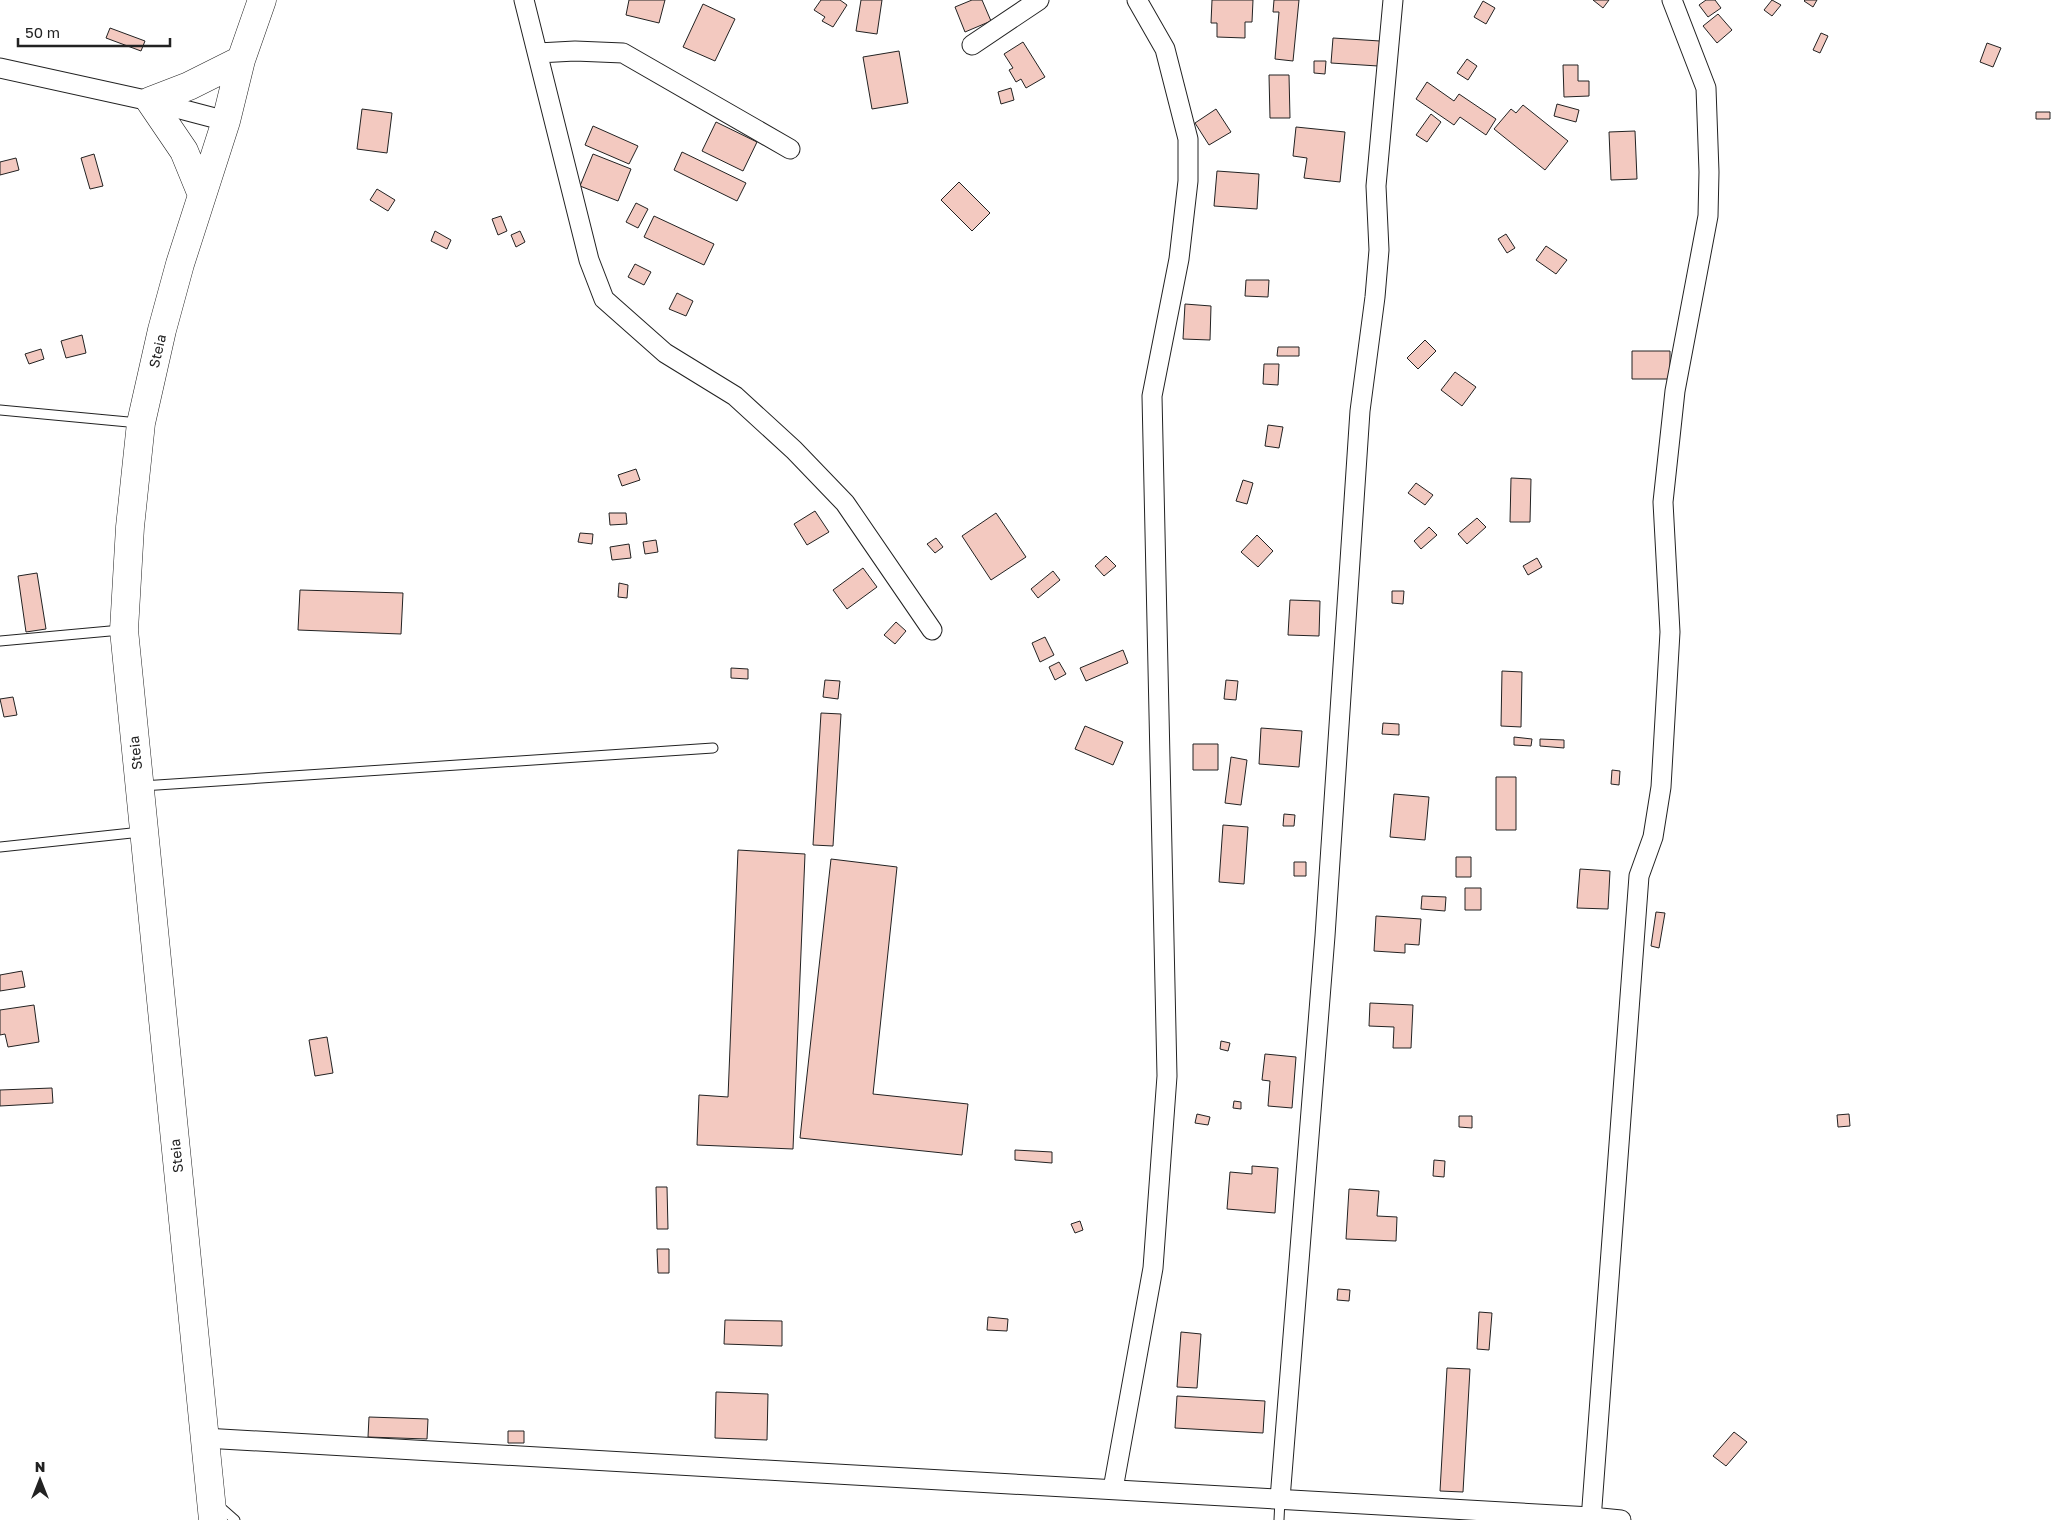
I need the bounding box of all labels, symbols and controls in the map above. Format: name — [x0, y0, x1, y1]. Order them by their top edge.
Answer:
scale bar — [18, 15, 170, 47]
text: 50 m — [25, 23, 60, 41]
street label: Steia — [145, 332, 169, 370]
street label: Steia — [125, 735, 145, 771]
street label: Steia — [166, 1138, 186, 1174]
north arrow — [15, 1455, 65, 1505]
text: N — [35, 1458, 45, 1475]

